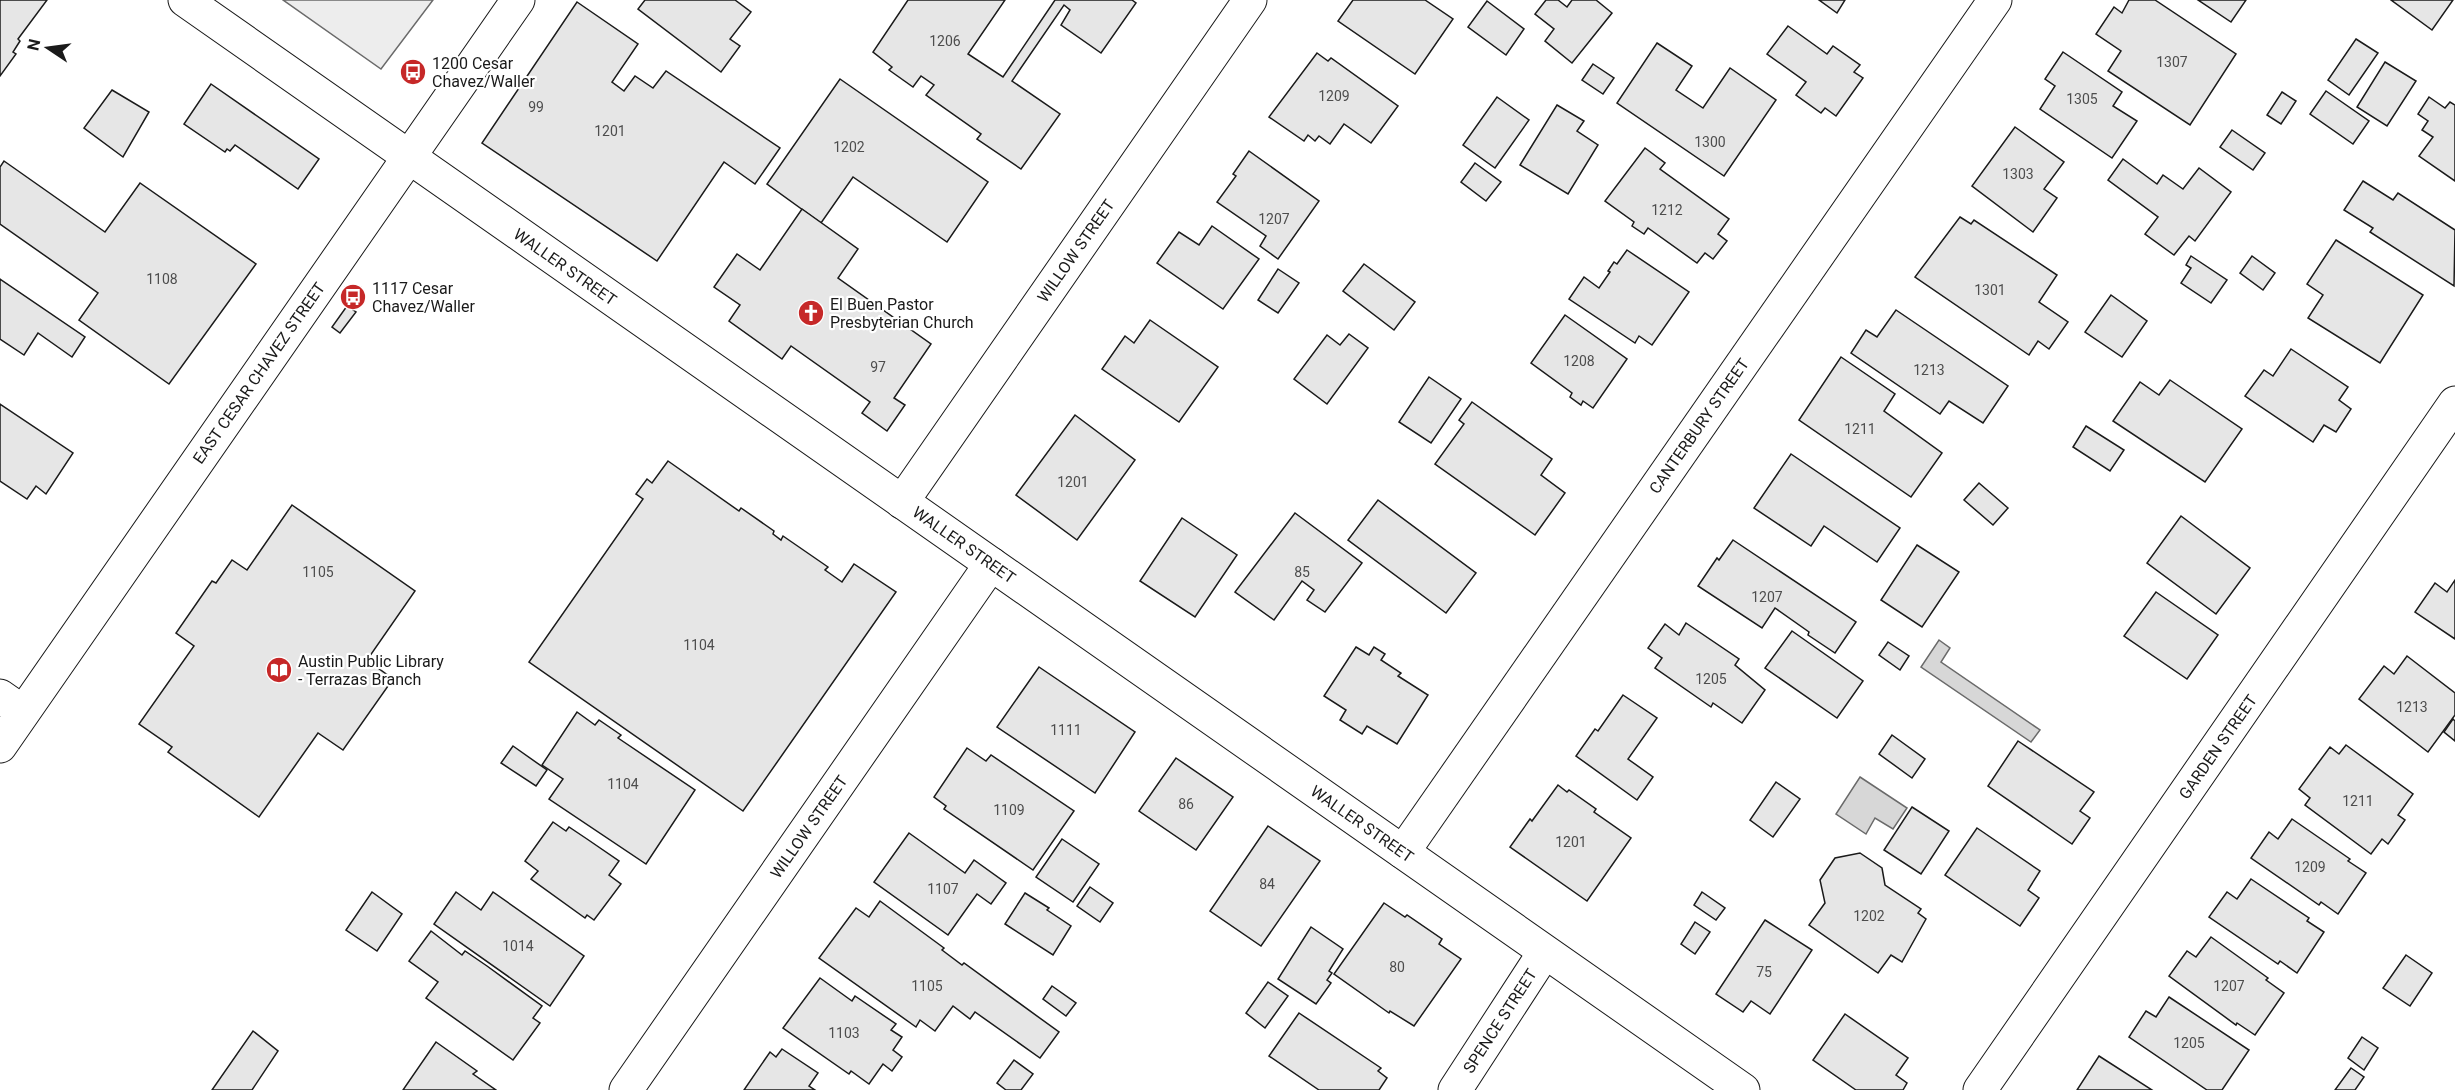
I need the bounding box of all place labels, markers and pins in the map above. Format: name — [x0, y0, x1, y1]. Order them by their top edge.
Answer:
place label: 1200 Cesar Chavez/Waller — [432, 54, 535, 91]
bus stop icon: 1200 Cesar Chavez/Waller — [398, 57, 428, 87]
place label: 1117 Cesar Chavez/Waller — [372, 279, 475, 316]
bus stop icon: 1117 Cesar Chavez/Waller — [338, 282, 368, 312]
place label: El Buen Pastor Presbyterian Church — [830, 295, 974, 332]
church icon: El Buen Pastor Presbyterian Church — [796, 298, 826, 328]
place label: Austin Public Library - Terrazas Branch — [298, 652, 444, 689]
library icon: Austin Public Library - Terrazas Branch — [264, 655, 294, 685]

